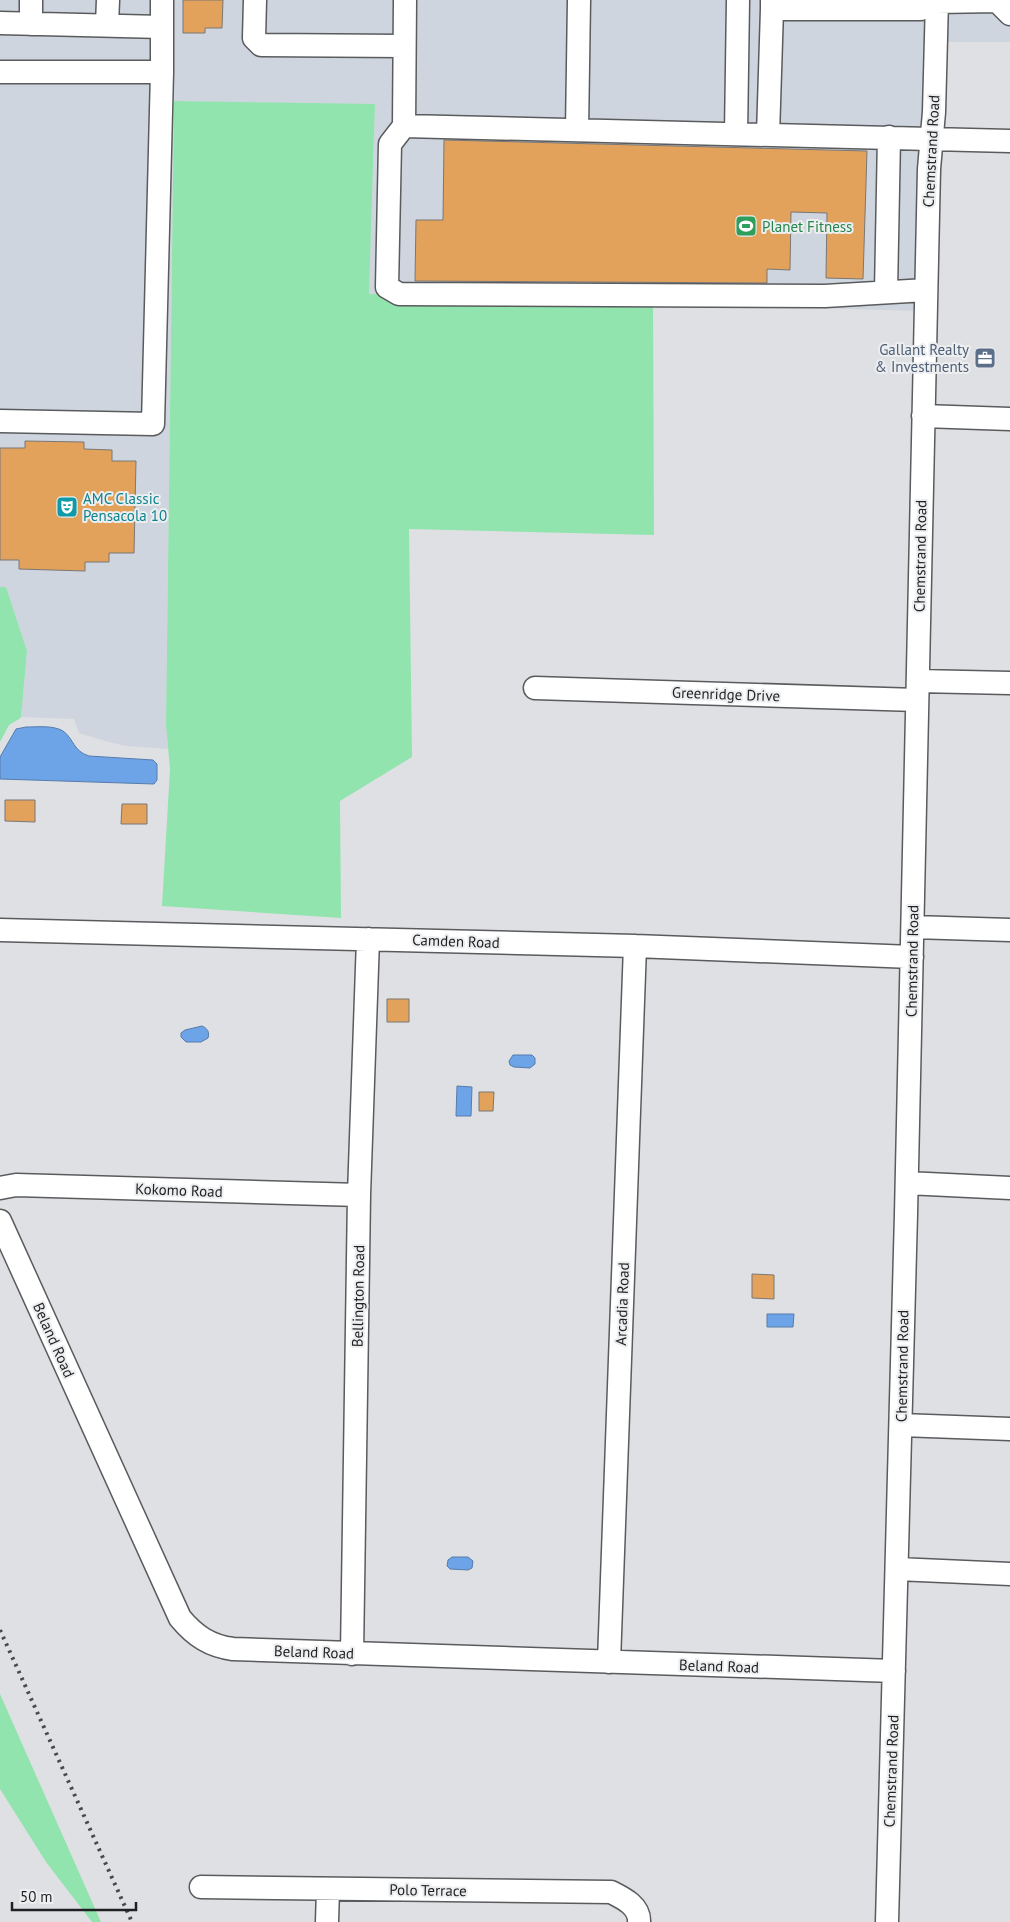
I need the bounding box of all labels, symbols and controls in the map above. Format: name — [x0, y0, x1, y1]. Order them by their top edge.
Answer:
street label: Chemstrand Road — [919, 94, 943, 208]
sports icon: Planet Fitness — [734, 214, 758, 238]
place label: Planet Fitness — [762, 217, 852, 236]
place label: Gallant Realty & Investments — [875, 340, 969, 376]
office icon: Gallant Realty & Investments — [973, 346, 997, 370]
place label: AMC Classic Pensacola 10 — [83, 489, 167, 525]
theatre icon: AMC Classic Pensacola 10 — [55, 495, 79, 519]
street label: Chemstrand Road — [910, 500, 930, 612]
street label: Greenridge Drive — [672, 683, 780, 705]
street label: Chemstrand Road — [902, 905, 922, 1017]
street label: Camden Road — [412, 930, 500, 952]
street label: Kokomo Road — [135, 1179, 223, 1201]
street label: Bellington Road — [348, 1245, 368, 1347]
street label: Arcadia Road — [611, 1262, 633, 1346]
street label: Beland Road — [29, 1299, 79, 1381]
street label: Chemstrand Road — [892, 1310, 912, 1422]
street label: Beland Road — [274, 1641, 354, 1663]
street label: Beland Road — [679, 1655, 759, 1677]
street label: Chemstrand Road — [880, 1714, 902, 1828]
scale bar — [12, 1880, 136, 1912]
street label: Polo Terrace — [389, 1880, 467, 1900]
text: 50 m — [20, 1887, 53, 1906]

